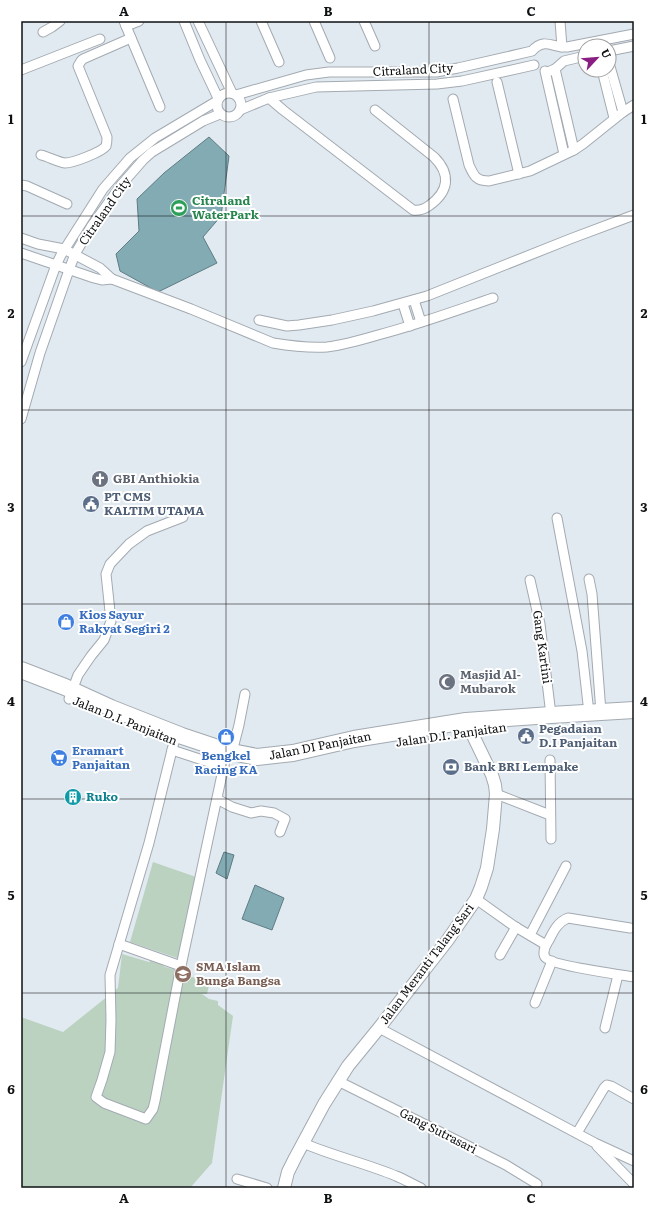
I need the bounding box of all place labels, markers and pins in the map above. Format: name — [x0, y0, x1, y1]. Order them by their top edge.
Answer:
place label: Citraland WaterPark — [192, 191, 260, 223]
sports icon: Citraland WaterPark — [169, 198, 189, 218]
church icon: GBI Anthiokia — [90, 469, 110, 489]
place label: GBI Anthiokia — [113, 469, 200, 487]
place label: PT CMS KALTIM UTAMA — [104, 487, 204, 519]
public building icon: PT CMS KALTIM UTAMA — [81, 494, 101, 514]
place label: Kios Sayur Rakyat Segiri 2 — [79, 605, 170, 637]
shop icon: Kios Sayur Rakyat Segiri 2 — [56, 612, 76, 632]
place label: Masjid Al- Mubarok — [460, 665, 521, 697]
mosque icon: Masjid Al- Mubarok — [437, 672, 457, 692]
place label: Pegadaian D.I Panjaitan — [539, 719, 618, 751]
public building icon: Pegadaian D.I Panjaitan — [516, 726, 536, 746]
shop icon: Bengkel Racing KA — [216, 727, 236, 747]
place label: Eramart Panjaitan — [72, 741, 131, 773]
place label: Bengkel Racing KA — [194, 746, 258, 778]
supermarket icon: Eramart Panjaitan — [49, 748, 69, 768]
bank icon: Bank BRI Lempake — [441, 757, 461, 777]
place label: Bank BRI Lempake — [464, 757, 579, 775]
building icon: Ruko — [63, 787, 83, 807]
place label: Ruko — [86, 787, 119, 805]
place label: SMA Islam Bunga Bangsa — [196, 957, 281, 989]
school or university icon: SMA Islam Bunga Bangsa — [173, 964, 193, 984]

